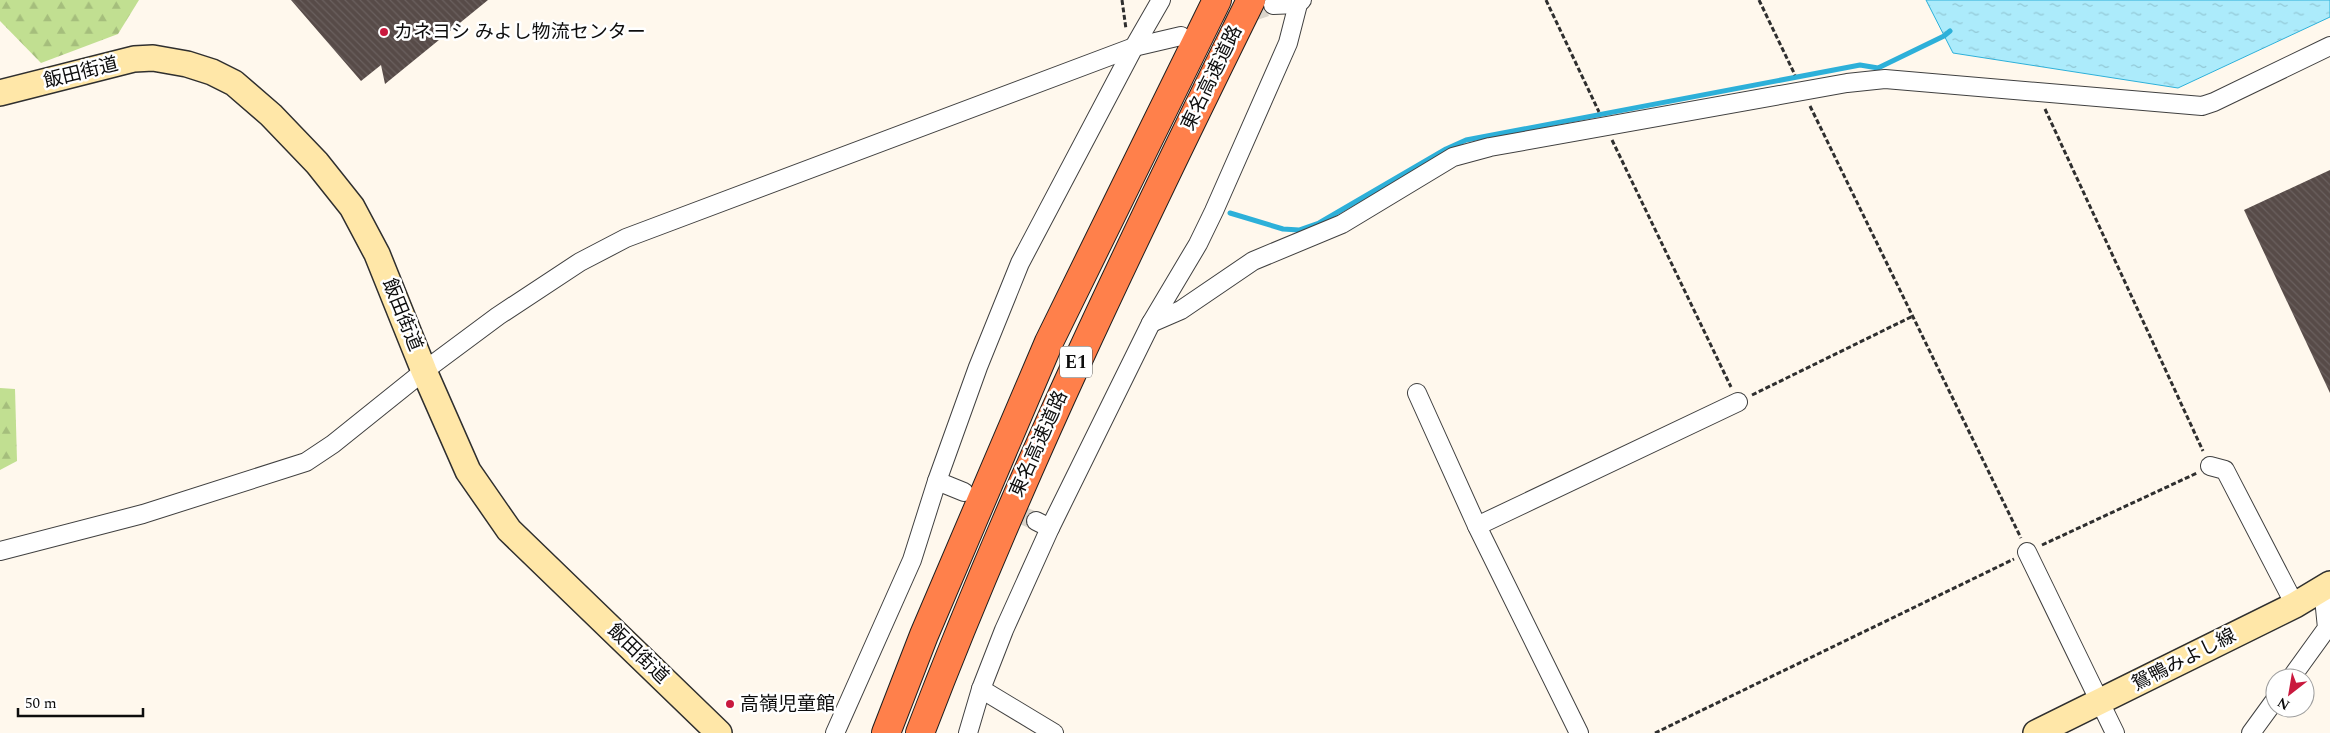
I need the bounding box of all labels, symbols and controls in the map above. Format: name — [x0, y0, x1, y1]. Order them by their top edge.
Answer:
place label: カネヨシ みよし物流センター — [394, 18, 646, 47]
street label: 東名高速道路 — [1174, 20, 1250, 136]
marker: カネヨシ みよし物流センター — [378, 26, 390, 38]
street label: 飯田街道 — [41, 50, 121, 96]
street label: 飯田街道 — [374, 274, 430, 356]
road number: E1 — [1060, 347, 1092, 378]
street label: 東名高速道路 — [1003, 386, 1075, 502]
street label: 飯田街道 — [601, 617, 675, 691]
street label: 鴛鴨みよし線 — [2127, 621, 2241, 699]
north arrow — [2265, 668, 2315, 718]
scale bar — [18, 686, 142, 718]
place label: 高嶺児童館 — [740, 690, 835, 719]
text: 50 m — [25, 692, 57, 715]
text: N — [2273, 692, 2294, 716]
marker: 高嶺児童館 — [724, 698, 736, 710]

